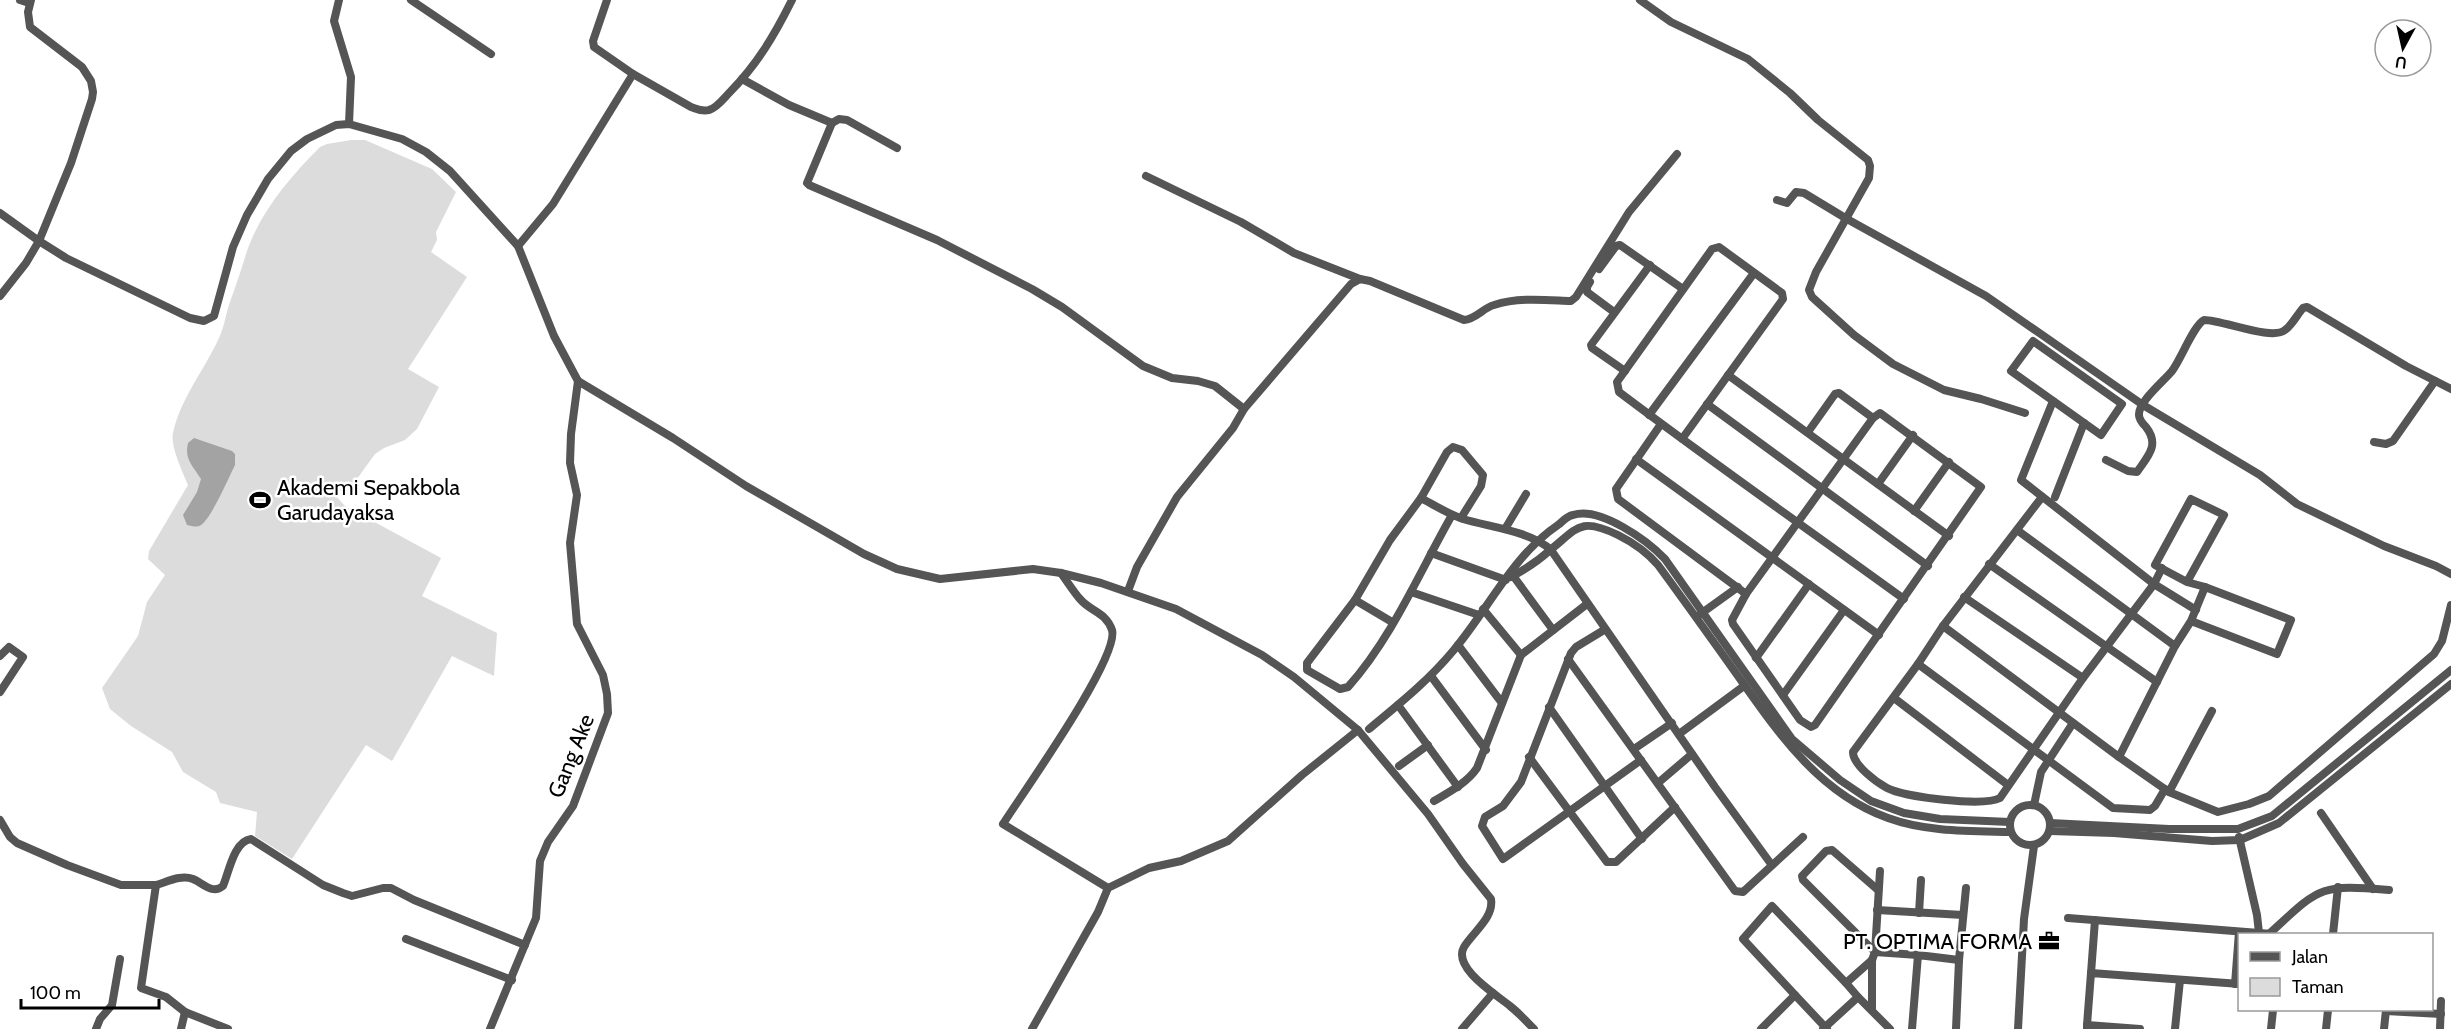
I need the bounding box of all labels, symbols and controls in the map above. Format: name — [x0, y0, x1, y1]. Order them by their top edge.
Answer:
north arrow — [2373, 18, 2433, 78]
text: U — [2394, 52, 2408, 73]
place label: Akademi Sepakbola Garudayaksa — [277, 474, 461, 526]
sports icon: Akademi Sepakbola Garudayaksa — [248, 488, 272, 512]
street label: Gang Ake — [542, 710, 600, 802]
place label: PT. OPTIMA FORMA — [1843, 928, 2032, 955]
office icon: PT. OPTIMA FORMA — [2037, 929, 2061, 953]
legend — [2238, 933, 2433, 1011]
text: Jalan — [2291, 946, 2328, 968]
scale bar — [21, 972, 159, 1010]
text: Taman — [2292, 976, 2344, 998]
text: 100 m — [30, 982, 81, 1004]

